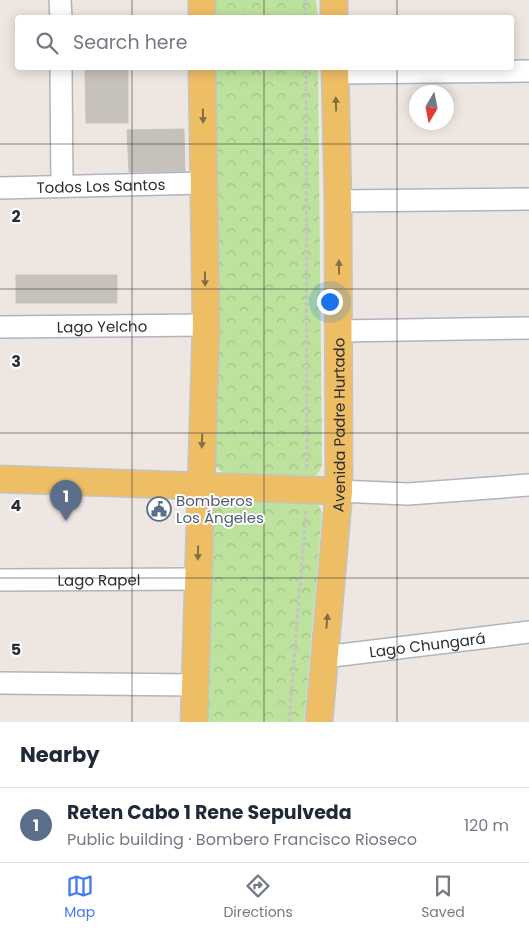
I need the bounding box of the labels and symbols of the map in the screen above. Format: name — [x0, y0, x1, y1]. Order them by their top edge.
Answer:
north arrow — [409, 85, 454, 130]
one-way arrow — [332, 96, 340, 112]
one-way arrow — [199, 108, 207, 124]
street label: Todos Los Santos — [36, 173, 166, 198]
text: 2 — [11, 205, 21, 228]
one-way arrow — [335, 258, 343, 274]
one-way arrow — [201, 271, 209, 287]
your location — [317, 289, 343, 315]
street label: Lago Yelcho — [57, 315, 147, 337]
street label: Avenida Padre Hurtado — [327, 338, 350, 513]
text: 3 — [11, 350, 21, 373]
one-way arrow — [197, 433, 205, 449]
pin: 1 — [50, 480, 82, 521]
place label: Bomberos Los Ángeles — [176, 490, 264, 528]
text: 4 — [11, 494, 22, 517]
public building icon: Bomberos Los Ángeles — [146, 496, 172, 522]
one-way arrow — [194, 545, 202, 561]
street label: Lago Rapel — [58, 569, 140, 590]
one-way arrow — [323, 613, 331, 629]
street label: Lago Chungará — [368, 627, 486, 662]
text: 5 — [11, 638, 21, 661]

